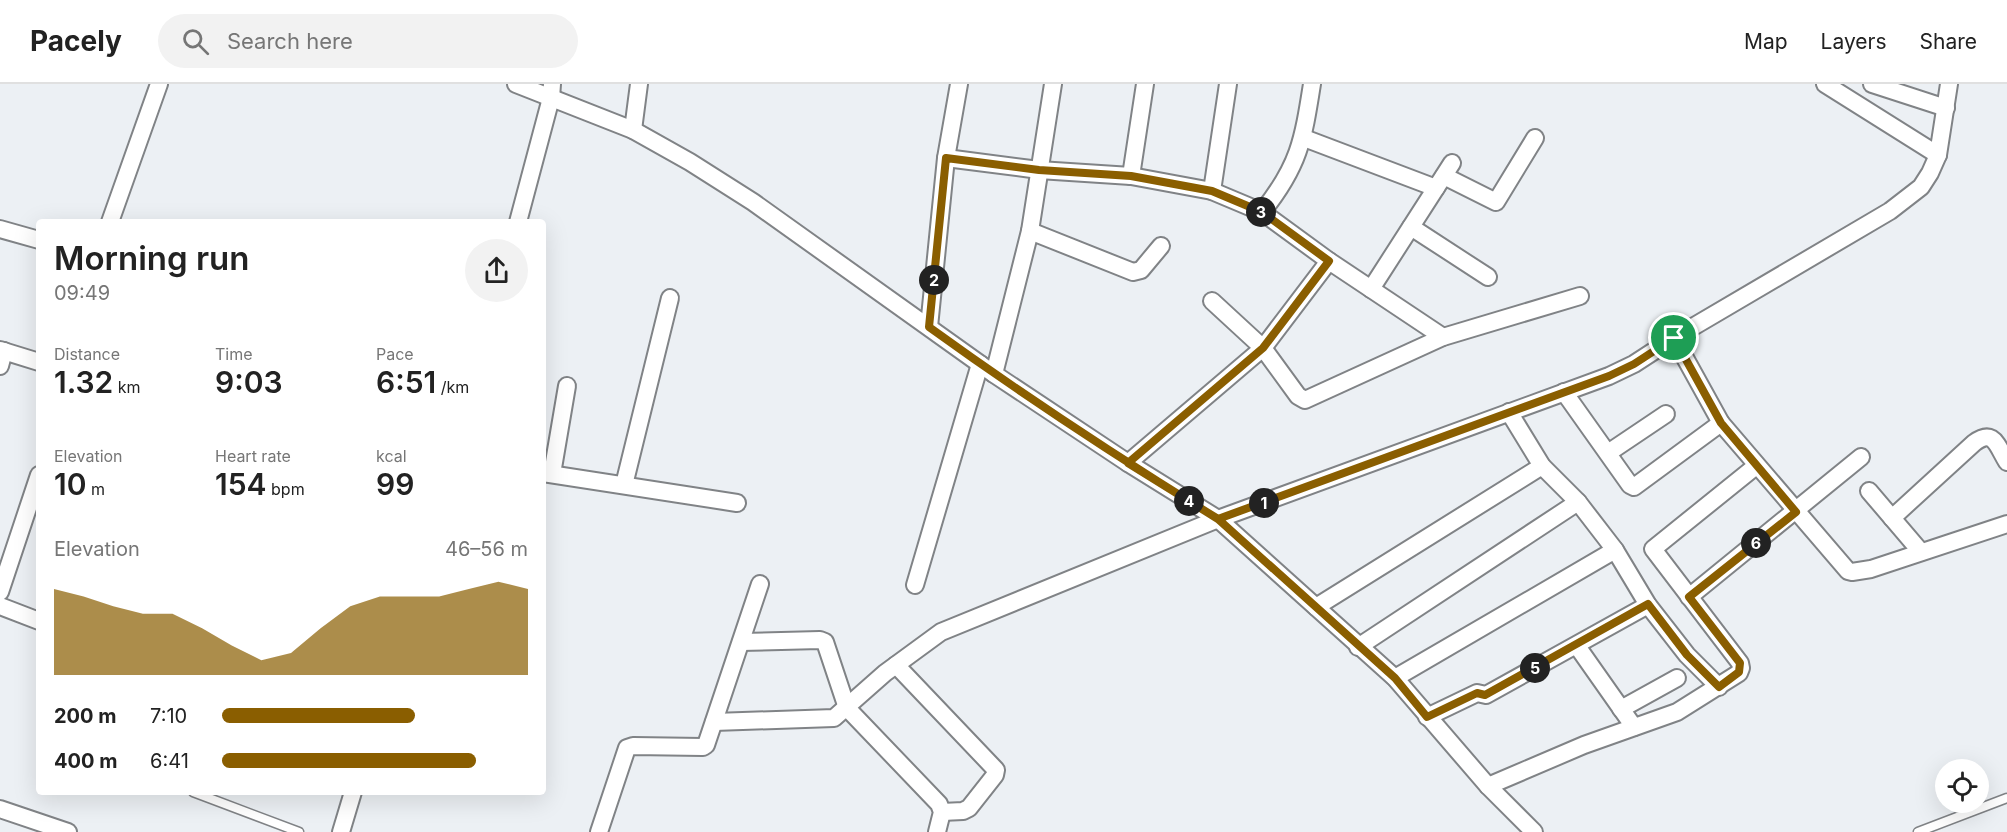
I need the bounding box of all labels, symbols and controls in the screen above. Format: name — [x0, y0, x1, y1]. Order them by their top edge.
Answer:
search box — [158, 14, 578, 68]
text: Pacely — [30, 24, 122, 58]
icon: search — [179, 25, 212, 58]
text: Search here — [227, 28, 353, 54]
text: Map — [1744, 29, 1788, 54]
text: Layers — [1821, 29, 1887, 54]
text: Share — [1920, 29, 1977, 54]
pin: 3 — [1246, 197, 1276, 227]
text: 3 — [1256, 202, 1266, 222]
text: Morning run — [54, 238, 249, 278]
button: share — [465, 239, 528, 302]
pin: 2 — [919, 265, 949, 295]
text: 2 — [929, 270, 939, 290]
text: 09:49 — [54, 281, 110, 305]
pin — [1648, 312, 1699, 363]
icon: arrive — [1657, 321, 1690, 354]
text: Distance — [54, 344, 120, 364]
text: Time — [215, 344, 253, 364]
text: Pace — [376, 344, 414, 364]
text: 1.32 — [54, 364, 113, 400]
text: 9:03 — [215, 364, 283, 400]
text: 6:51 — [376, 364, 436, 400]
text: km — [113, 377, 141, 397]
text: /km — [436, 377, 469, 397]
text: Elevation — [54, 446, 123, 466]
text: Heart rate — [215, 446, 291, 466]
text: kcal — [376, 446, 407, 466]
text: 10 — [54, 466, 86, 502]
text: 154 — [215, 466, 267, 502]
text: 99 — [376, 466, 414, 502]
text: m — [86, 479, 105, 499]
text: bpm — [267, 479, 305, 499]
pin: 4 — [1174, 486, 1204, 516]
pin: 1 — [1249, 488, 1279, 518]
text: 4 — [1184, 491, 1194, 511]
text: 1 — [1261, 493, 1267, 513]
pin: 6 — [1741, 528, 1771, 558]
text: 6 — [1751, 533, 1761, 553]
text: Elevation — [54, 537, 140, 561]
text: 46–56 m — [445, 537, 528, 561]
pin: 5 — [1520, 653, 1550, 683]
text: 5 — [1530, 658, 1540, 678]
text: 200 m — [54, 704, 117, 728]
text: 7:10 — [150, 704, 187, 728]
text: 400 m — [54, 749, 118, 773]
text: 6:41 — [150, 749, 189, 773]
map controls — [1935, 759, 1989, 813]
button: locate — [1935, 759, 1989, 813]

